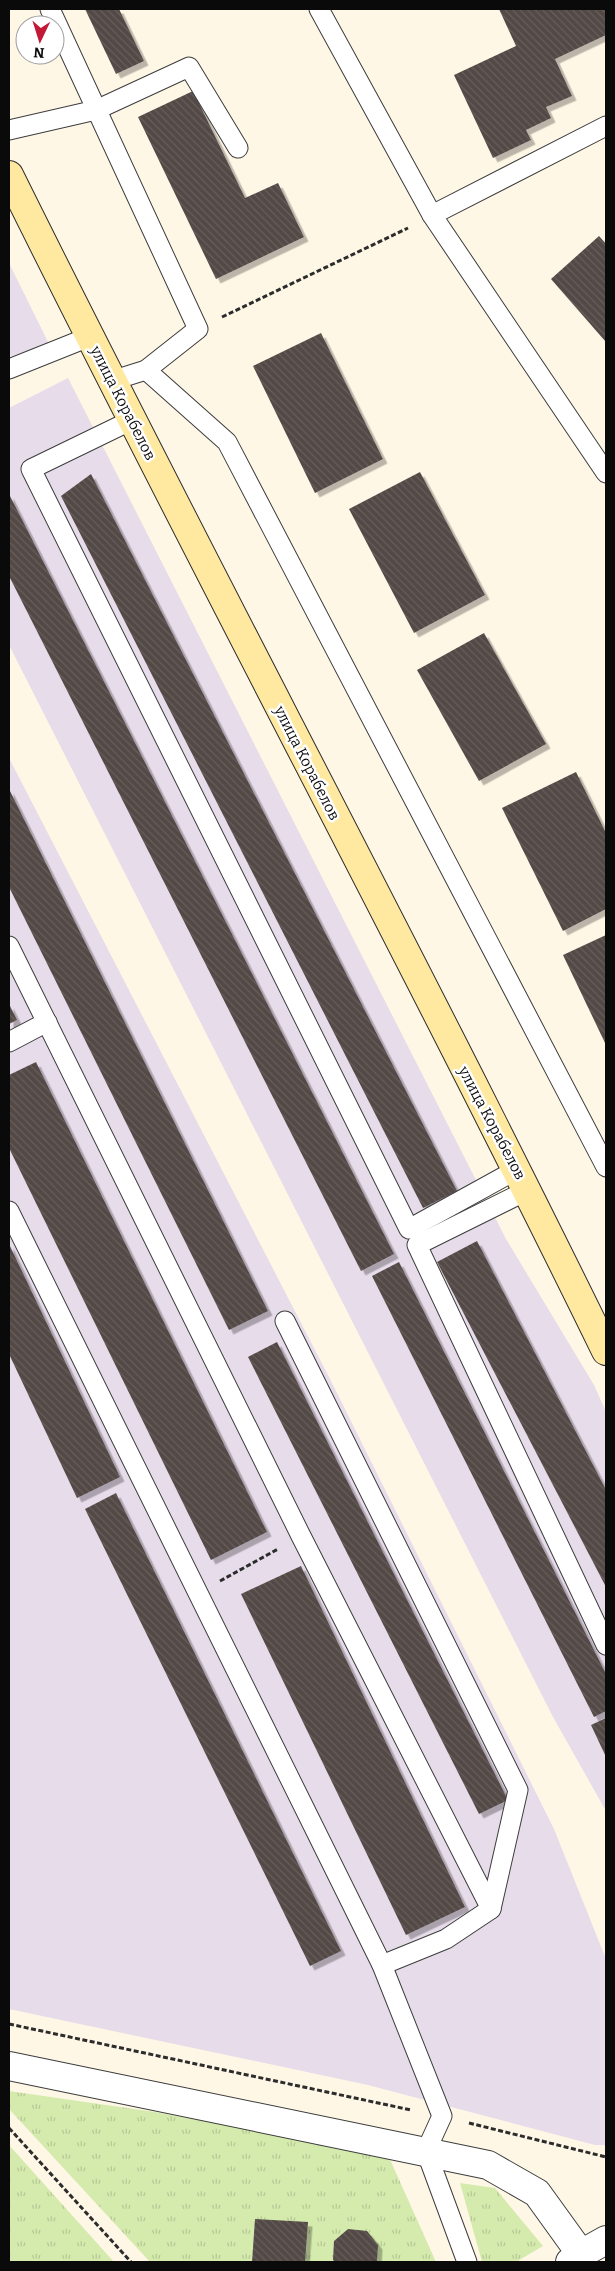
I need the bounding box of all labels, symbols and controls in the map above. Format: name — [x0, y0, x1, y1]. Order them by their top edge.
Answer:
north arrow — [15, 15, 65, 65]
text: N — [33, 44, 45, 61]
street label: улица Корабелов — [86, 342, 160, 463]
street label: улица Корабелов — [270, 702, 344, 823]
street label: улица Корабелов — [454, 1062, 529, 1183]

